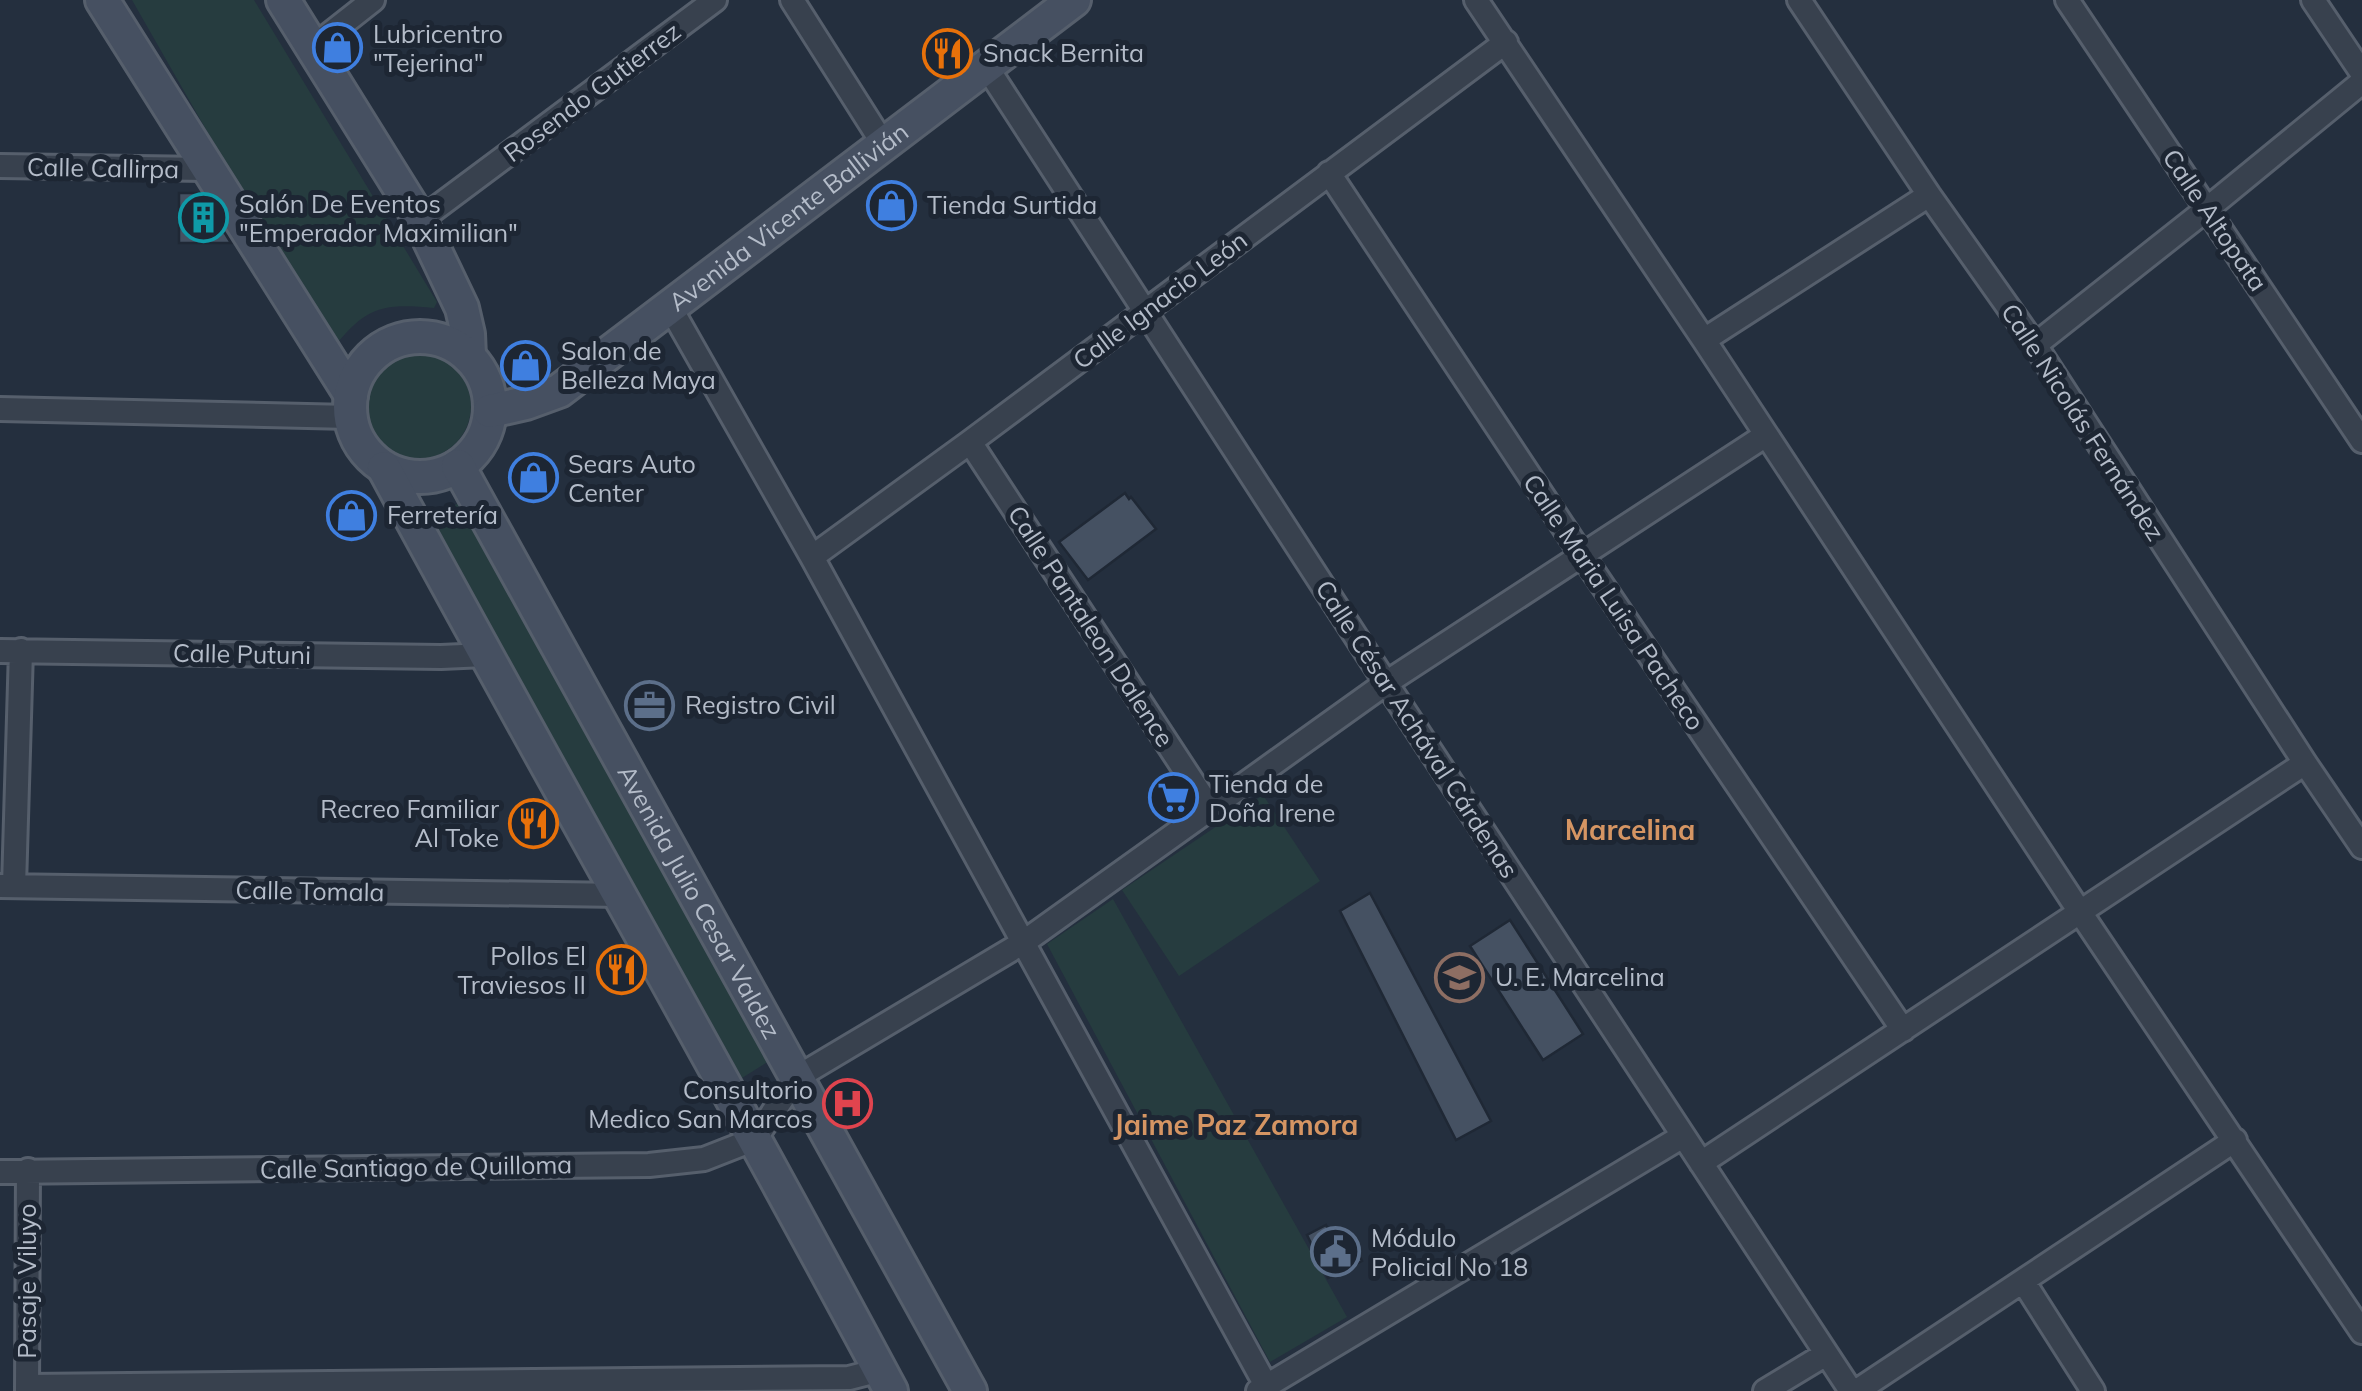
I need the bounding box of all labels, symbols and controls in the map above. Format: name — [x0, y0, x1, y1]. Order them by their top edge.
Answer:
street label: Rosendo Gutierrez — [497, 15, 686, 168]
place label: Lubricentro "Tejerina" — [373, 18, 503, 78]
shop icon: Lubricentro "Tejerina" — [312, 22, 364, 74]
restaurant icon: Snack Bernita — [922, 27, 974, 79]
place label: Snack Bernita — [983, 37, 1144, 68]
street label: Avenida Vicente Ballivián — [662, 116, 914, 317]
street label: Calle Altopata — [2157, 143, 2274, 297]
street label: Calle Callirpa — [27, 151, 179, 184]
shop icon: Tienda Surtida — [866, 179, 918, 231]
place label: Salón De Eventos "Emperador Maximilian" — [239, 188, 518, 248]
place label: Tienda Surtida — [927, 189, 1097, 220]
building icon: Salón De Eventos "Emperador Maximilian" — [178, 192, 230, 244]
street label: Calle Ignacio León — [1066, 224, 1253, 375]
street label: Calle Nicolás Fernández — [1995, 297, 2172, 546]
place label: Salon de Belleza Maya — [561, 335, 716, 395]
shop icon: Salon de Belleza Maya — [500, 339, 552, 391]
place label: Sears Auto Center — [568, 448, 696, 508]
shop icon: Sears Auto Center — [507, 452, 559, 504]
street label: Calle Maria Luisa Pacheco — [1517, 468, 1712, 736]
shop icon: Ferretería — [326, 489, 378, 541]
place label: Ferretería — [387, 499, 498, 530]
street label: Calle Pantaleon Dalence — [1002, 499, 1181, 752]
street label: Calle César Achával Cárdenas — [1309, 574, 1525, 884]
street label: Calle Putuni — [173, 637, 311, 670]
office icon: Registro Civil — [624, 679, 676, 731]
place label: Registro Civil — [685, 689, 836, 720]
street label: Avenida Julio Cesar Valdez — [611, 759, 788, 1044]
place label: Tienda de Doña Irene — [1209, 768, 1335, 828]
supermarket icon: Tienda de Doña Irene — [1148, 772, 1200, 824]
place label: Recreo Familiar Al Toke — [320, 793, 499, 853]
restaurant icon: Recreo Familiar Al Toke — [508, 797, 560, 849]
district label: Marcelina — [1565, 812, 1695, 847]
street label: Calle Tomala — [235, 874, 385, 907]
place label: Pollos El Traviesos II — [458, 940, 586, 1000]
restaurant icon: Pollos El Traviesos II — [595, 944, 647, 996]
school or university icon: U. E. Marcelina — [1434, 951, 1486, 1003]
place label: U. E. Marcelina — [1495, 961, 1665, 992]
place label: Consultorio Medico San Marcos — [588, 1074, 813, 1134]
hospital icon: Consultorio Medico San Marcos — [822, 1078, 874, 1130]
district label: Jaime Paz Zamora — [1114, 1107, 1358, 1142]
street label: Calle Santiago de Quilloma — [260, 1148, 572, 1185]
street label: Pasaje Viluyo — [11, 1203, 42, 1359]
place label: Módulo Policial No 18 — [1371, 1222, 1528, 1282]
public building icon: Módulo Policial No 18 — [1310, 1226, 1362, 1278]

